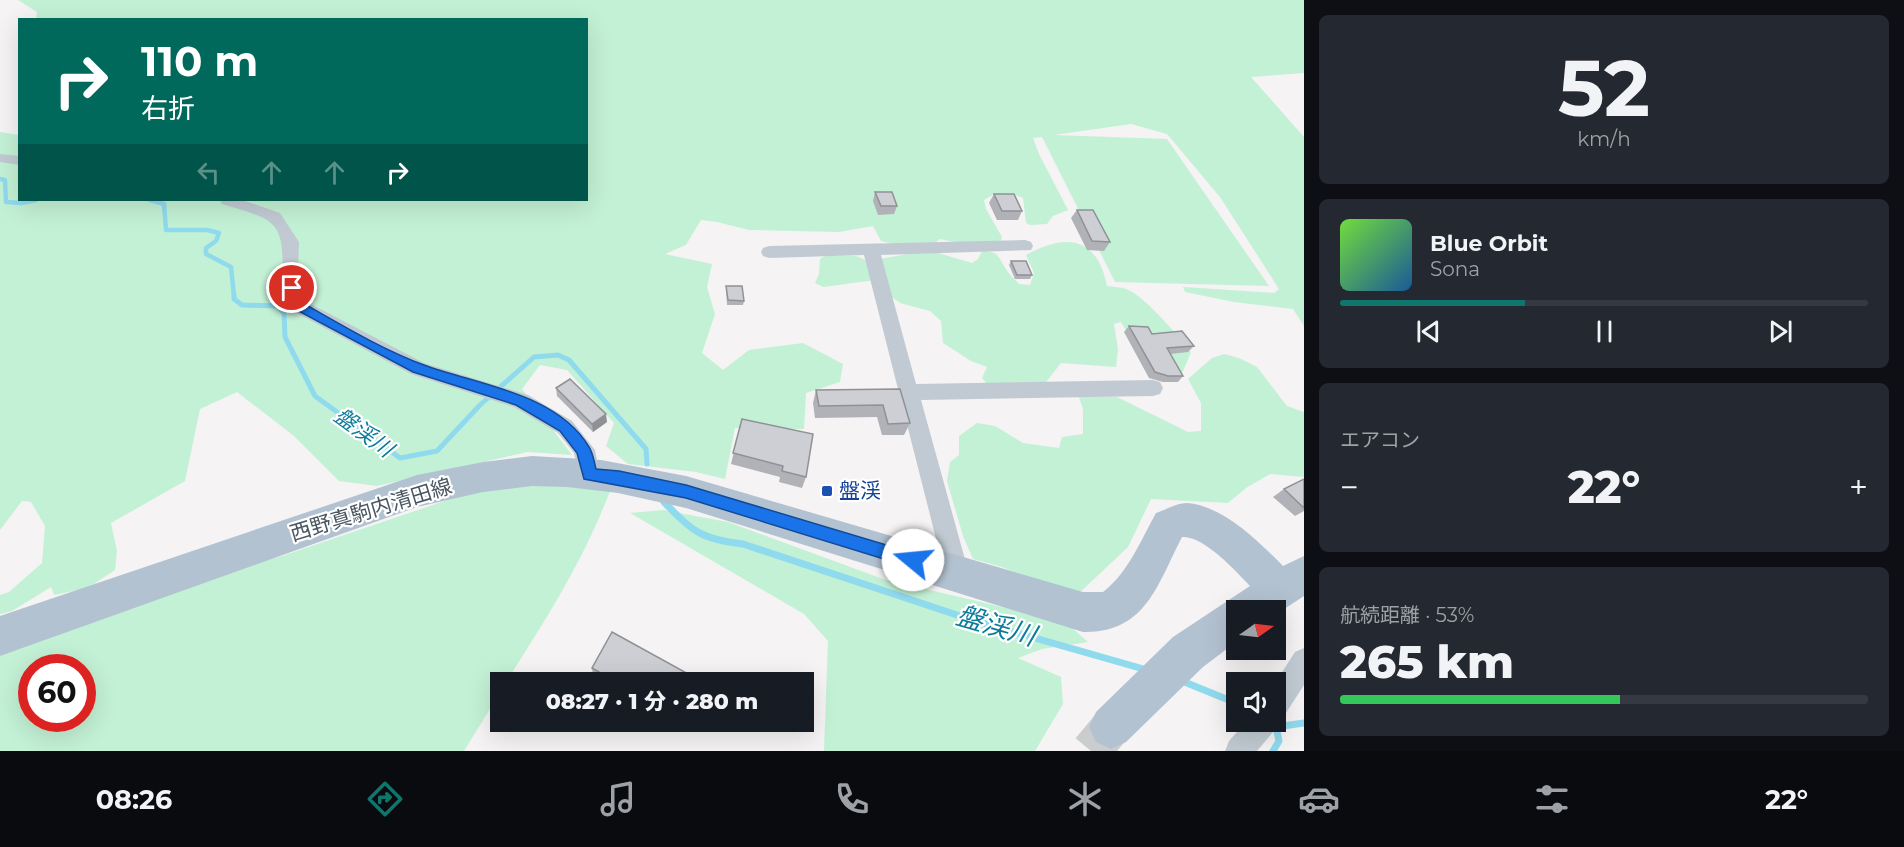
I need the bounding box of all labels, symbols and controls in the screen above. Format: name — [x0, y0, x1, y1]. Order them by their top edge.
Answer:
text: 110 m — [141, 35, 258, 87]
text: 52 — [1558, 40, 1650, 136]
icon: right — [42, 42, 120, 120]
text: 右折 — [141, 92, 195, 125]
text: km/h — [1577, 127, 1631, 151]
icon: left — [192, 156, 225, 189]
icon: ahead — [255, 156, 288, 189]
icon: ahead — [318, 156, 351, 189]
icon: right — [381, 156, 414, 189]
text: Blue Orbit — [1430, 230, 1548, 257]
text: Sona — [1430, 257, 1480, 281]
pin — [266, 262, 317, 313]
icon: arrive — [275, 271, 308, 304]
icon: previous — [1412, 315, 1445, 348]
icon: pause — [1588, 315, 1621, 348]
icon: next — [1764, 315, 1797, 348]
water label: 盤渓川 — [329, 402, 400, 464]
text: エアコン — [1340, 428, 1420, 452]
text: 22° — [1568, 459, 1640, 514]
text: − — [1340, 467, 1359, 507]
text: + — [1849, 467, 1868, 507]
street label: 西野真駒内清田線 — [287, 473, 455, 546]
place label: 盤渓 — [839, 478, 881, 503]
marker: 盤渓 — [820, 484, 834, 498]
position arrow — [881, 528, 945, 592]
water label: 盤渓川 — [953, 598, 1043, 653]
north arrow — [1226, 600, 1286, 660]
map controls — [1226, 600, 1286, 732]
text: 航続距離 · 53% — [1340, 603, 1474, 627]
text: 265 km — [1340, 634, 1514, 689]
speed limit sign: 60 — [18, 654, 96, 732]
button: sound — [1226, 672, 1286, 732]
text: 08:27 · 1 分 · 280 m — [546, 688, 758, 715]
icon: directions — [364, 778, 406, 820]
icon: music — [597, 778, 639, 820]
icon: phone — [831, 778, 873, 820]
icon: climate — [1064, 778, 1106, 820]
icon: car — [1298, 778, 1340, 820]
icon: filters — [1531, 778, 1573, 820]
text: 08:26 — [96, 783, 172, 816]
text: 22° — [1765, 783, 1808, 816]

